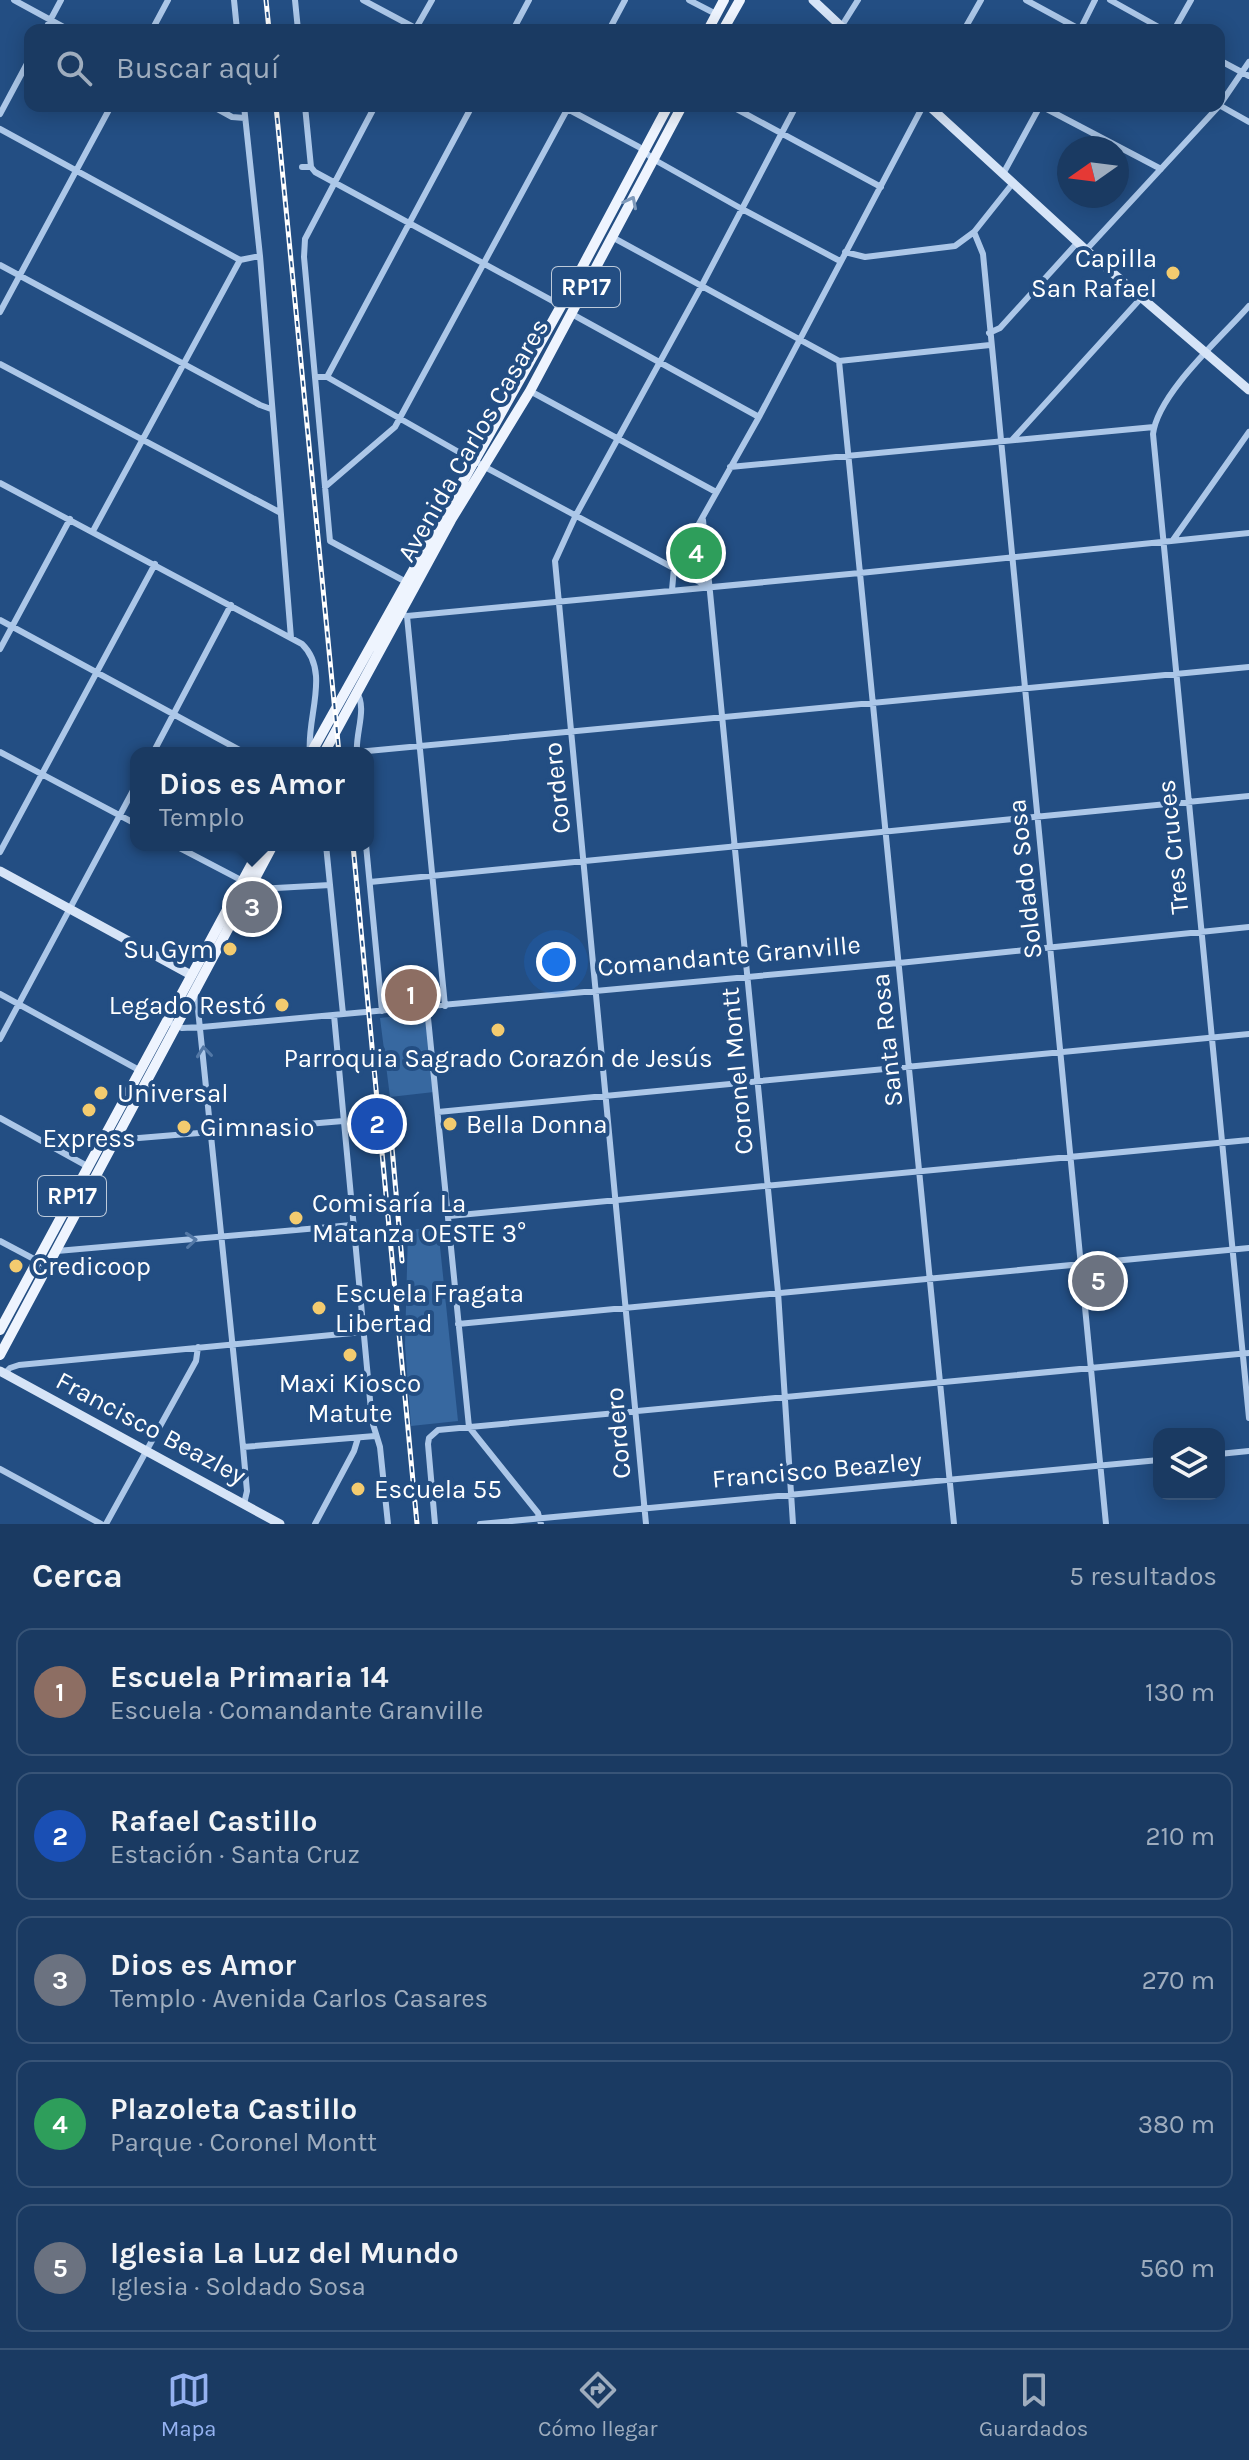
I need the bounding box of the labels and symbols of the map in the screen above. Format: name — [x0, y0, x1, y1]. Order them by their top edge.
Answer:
north arrow — [1057, 136, 1129, 208]
one-way arrow — [621, 196, 636, 211]
place label: Capilla San Rafael — [1031, 243, 1157, 304]
marker: Capilla San Rafael — [1164, 264, 1182, 282]
road number: RP17 — [552, 267, 620, 307]
street label: Avenida Carlos Casares — [391, 313, 555, 567]
pin: 4 — [670, 523, 722, 583]
street label: Cordero — [537, 741, 577, 835]
street label: Tres Cruces — [1151, 778, 1195, 916]
street label: Soldado Sosa — [1001, 798, 1049, 960]
pin: 3 — [226, 877, 278, 937]
street label: Comandante Granville — [596, 929, 862, 983]
place label: Su Gym — [123, 934, 214, 965]
marker: Su Gym — [221, 940, 239, 958]
your location — [536, 942, 576, 982]
pin: 1 — [385, 965, 437, 1025]
street label: Santa Rosa — [865, 972, 909, 1108]
street label: Coronel Montt — [714, 986, 760, 1156]
place label: Legado Restó — [109, 990, 266, 1021]
marker: Legado Restó — [273, 996, 291, 1014]
marker: Parroquia Sagrado Corazón de Jesús — [489, 1021, 507, 1039]
place label: Parroquia Sagrado Corazón de Jesús — [283, 1043, 713, 1074]
one-way arrow — [196, 1045, 213, 1058]
place label: Universal — [117, 1078, 229, 1109]
marker: Universal — [92, 1084, 110, 1102]
pin: 2 — [351, 1094, 403, 1154]
marker: Express — [80, 1101, 98, 1119]
place label: Bella Donna — [466, 1109, 608, 1140]
place label: Gimnasio — [200, 1112, 314, 1143]
marker: Bella Donna — [441, 1115, 459, 1133]
marker: Gimnasio — [175, 1118, 193, 1136]
place label: Express — [42, 1123, 136, 1154]
road number: RP17 — [38, 1176, 106, 1216]
place label: Comisaría La Matanza OESTE 3° — [312, 1188, 526, 1249]
marker: Comisaría La Matanza OESTE 3° — [287, 1209, 305, 1227]
one-way arrow — [185, 1231, 198, 1248]
place label: Credicoop — [32, 1251, 151, 1282]
pin: 5 — [1072, 1251, 1124, 1311]
marker: Credicoop — [7, 1257, 25, 1275]
place label: Escuela Fragata Libertad — [335, 1278, 524, 1339]
marker: Escuela Fragata Libertad — [310, 1299, 328, 1317]
marker: Maxi Kiosco Matute — [341, 1346, 359, 1364]
street label: Francisco Beazley — [51, 1365, 251, 1491]
place label: Maxi Kiosco Matute — [279, 1368, 421, 1429]
street label: Cordero — [599, 1386, 637, 1480]
street label: Francisco Beazley — [711, 1445, 923, 1495]
place label: Escuela 55 — [374, 1474, 502, 1505]
marker: Escuela 55 — [349, 1480, 367, 1498]

